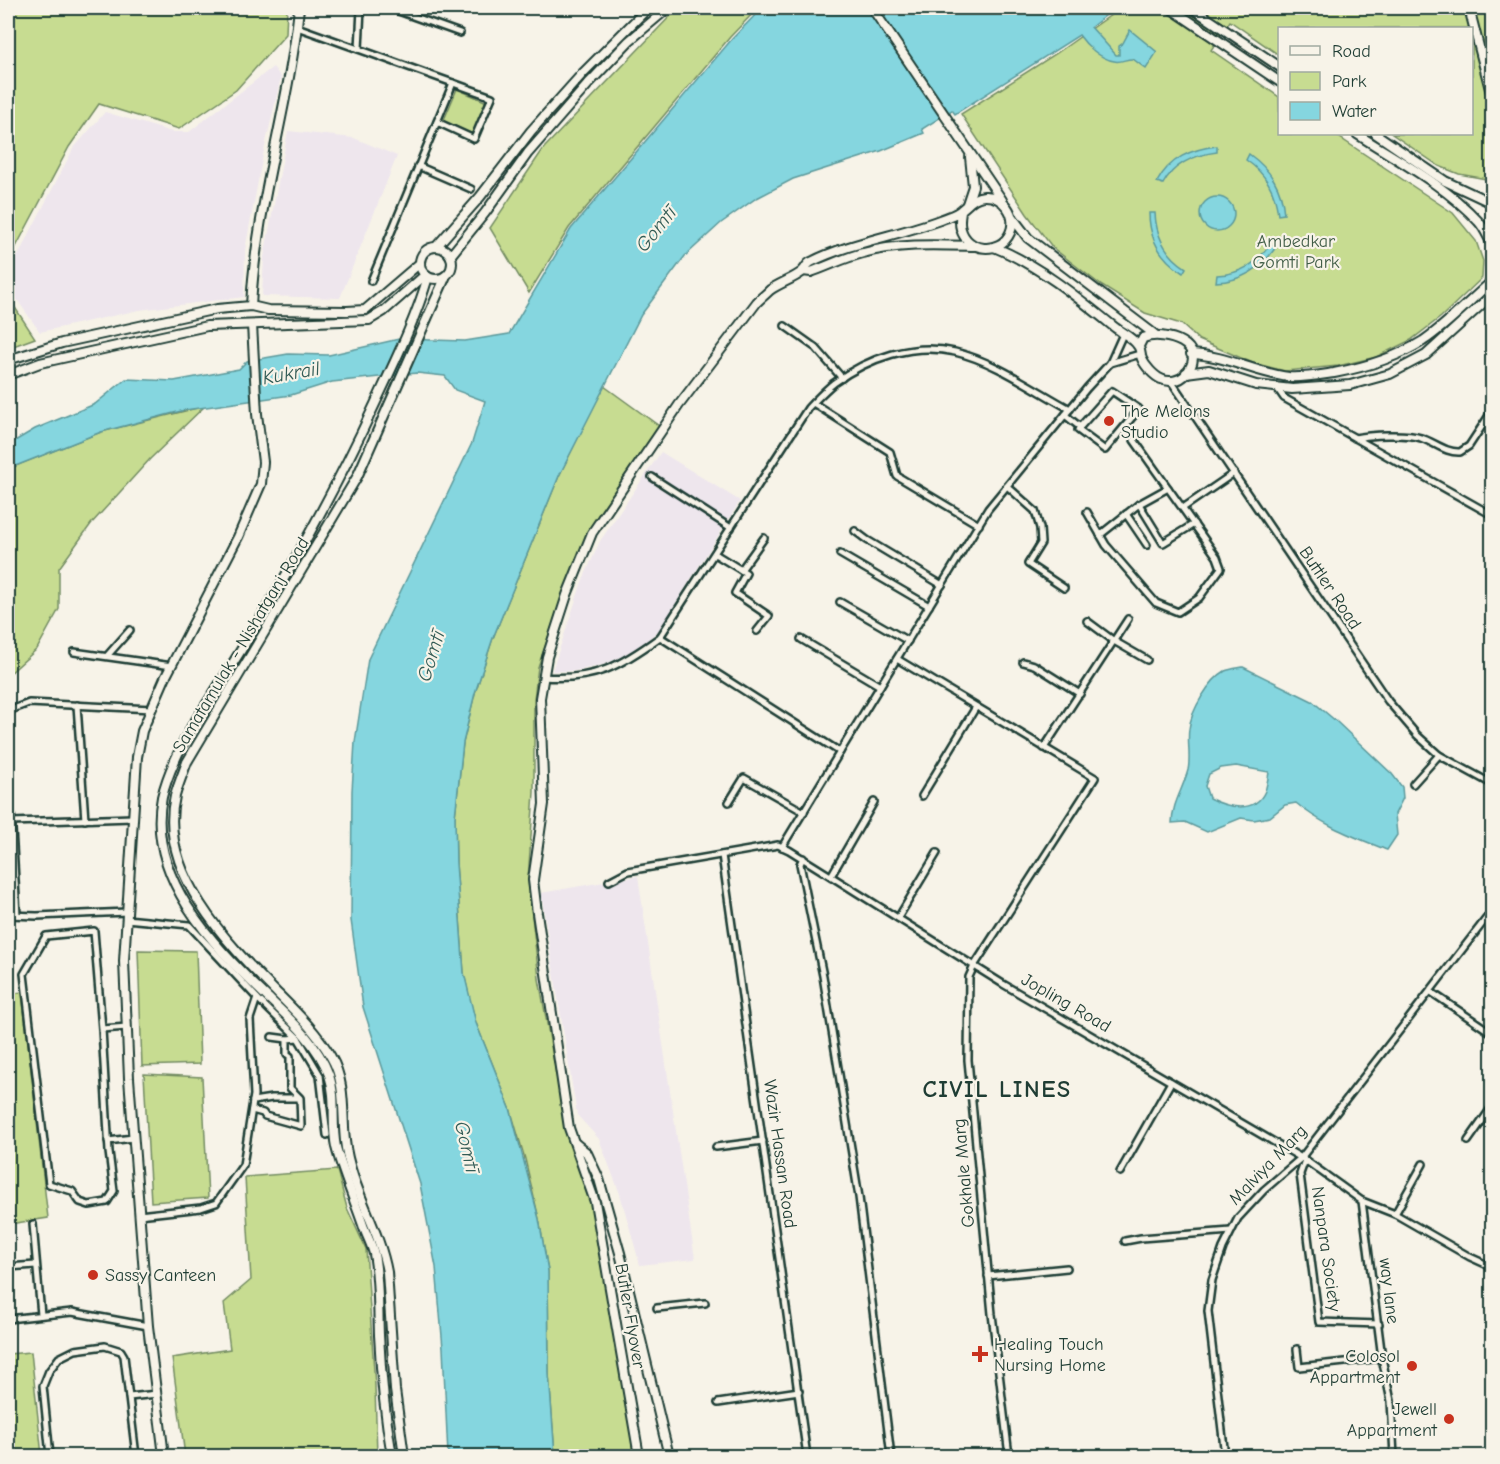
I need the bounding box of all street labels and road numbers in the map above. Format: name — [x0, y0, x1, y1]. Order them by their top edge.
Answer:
street label: Samatamulak - Nishatganj Road — [168, 534, 314, 756]
street label: Buttler Road — [1295, 542, 1365, 634]
street label: Jopling Road — [1018, 969, 1114, 1037]
street label: Wazir Hassan Road — [759, 1078, 801, 1230]
street label: Gokhale Marg — [949, 1118, 979, 1228]
street label: Malviya Marg — [1224, 1120, 1312, 1210]
street label: Nanpara Society — [1307, 1185, 1345, 1314]
street label: way lane — [1375, 1257, 1403, 1325]
street label: Butler Flyover — [610, 1262, 650, 1371]

